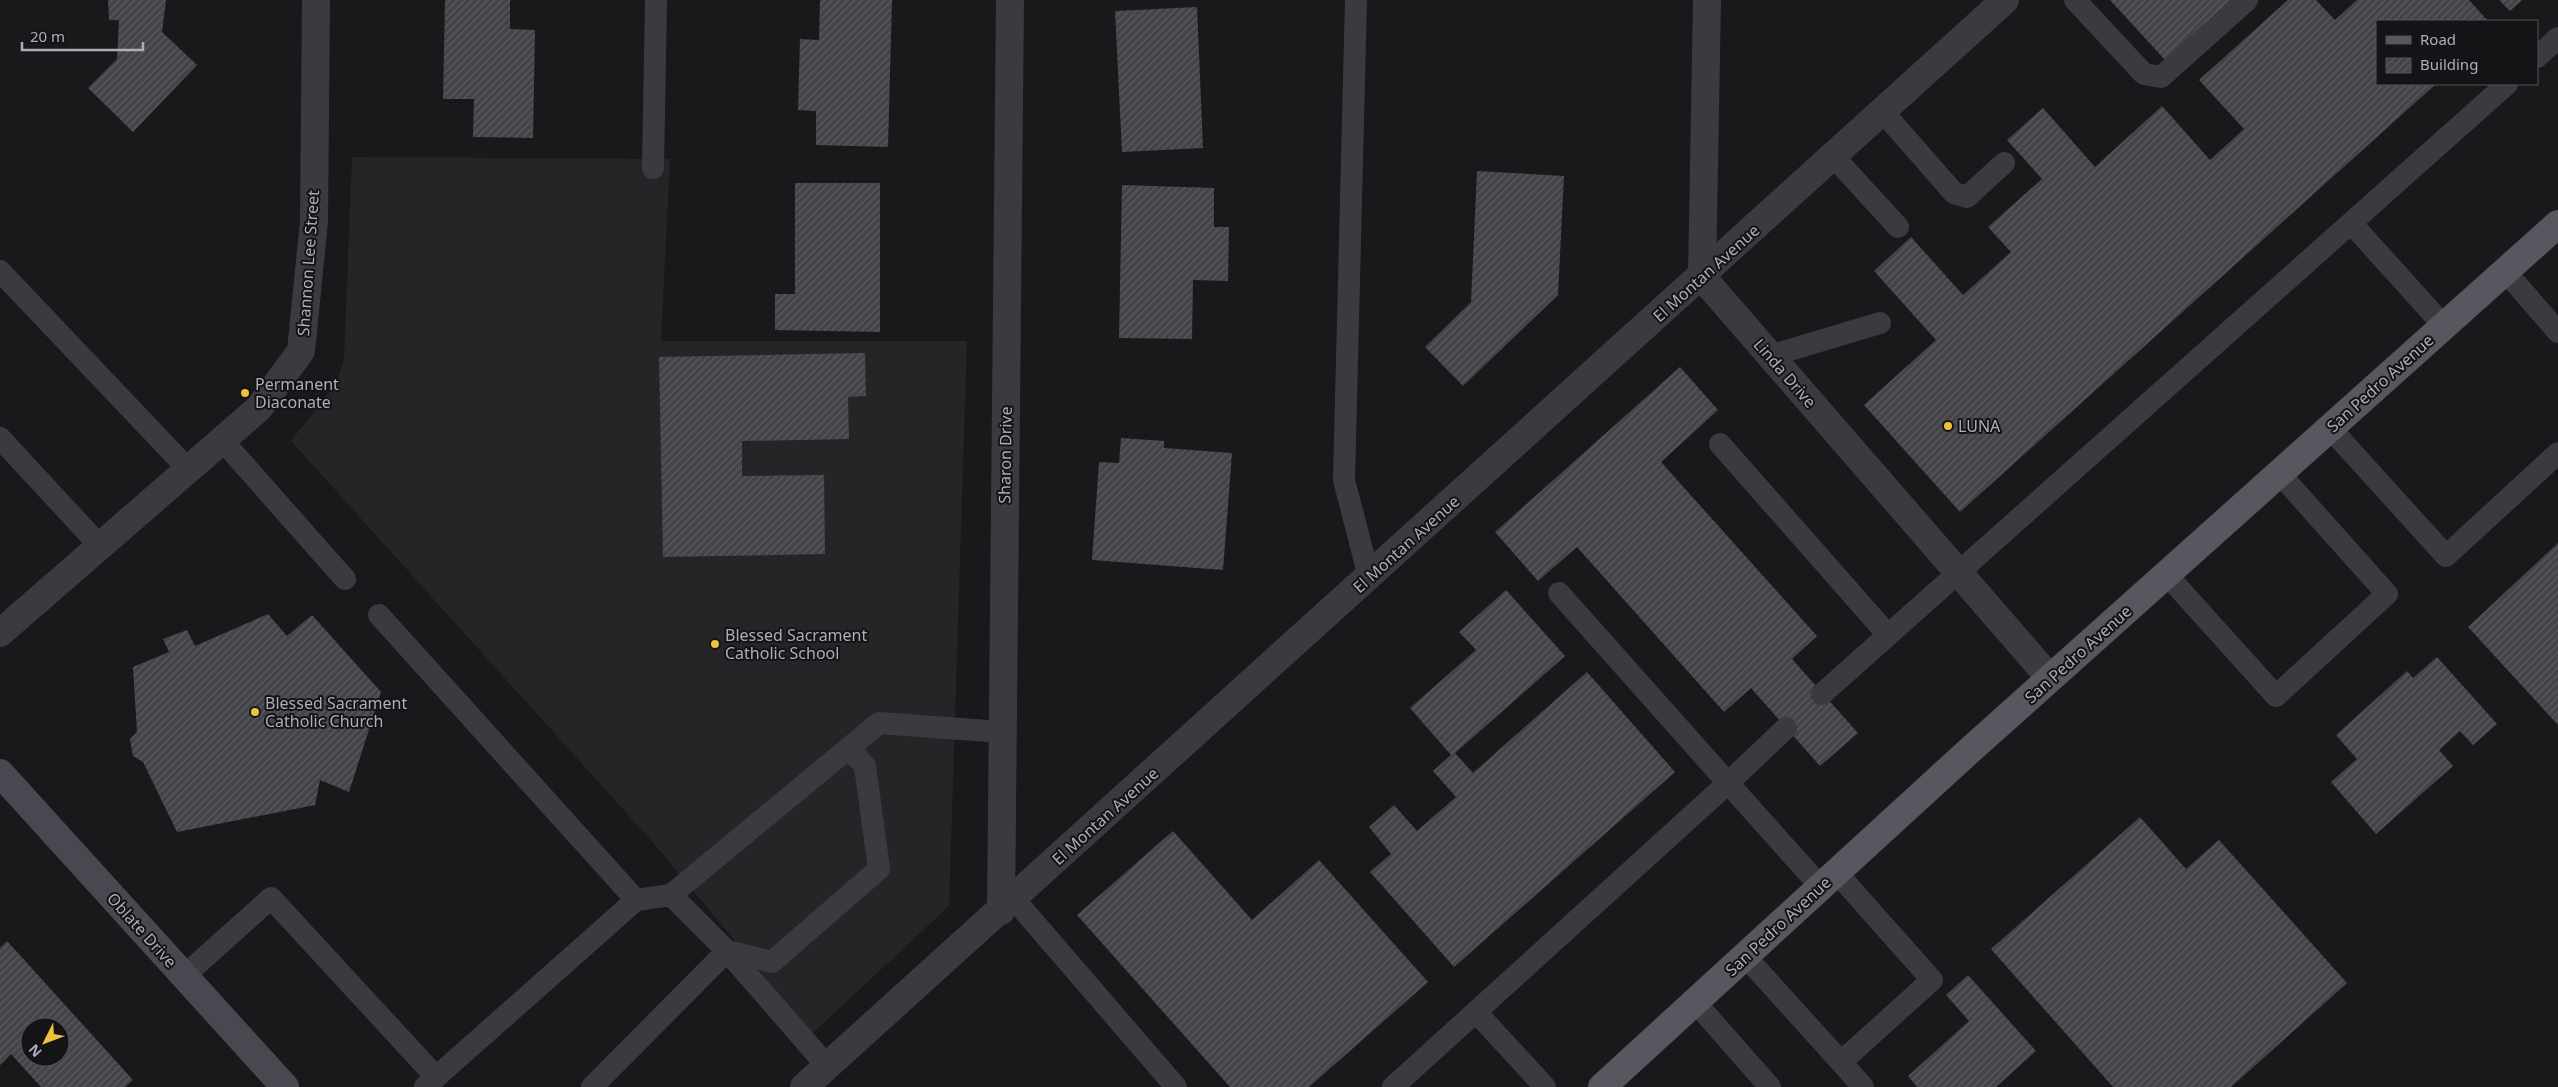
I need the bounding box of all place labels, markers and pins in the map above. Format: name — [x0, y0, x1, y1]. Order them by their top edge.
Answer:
place label: Permanent Diaconate — [255, 373, 339, 413]
marker: Permanent Diaconate — [239, 387, 251, 399]
place label: LUNA — [1958, 415, 2001, 437]
marker: LUNA — [1942, 420, 1954, 432]
place label: Blessed Sacrament Catholic School — [725, 624, 867, 664]
marker: Blessed Sacrament Catholic School — [709, 638, 721, 650]
place label: Blessed Sacrament Catholic Church — [265, 692, 407, 732]
marker: Blessed Sacrament Catholic Church — [249, 706, 261, 718]

